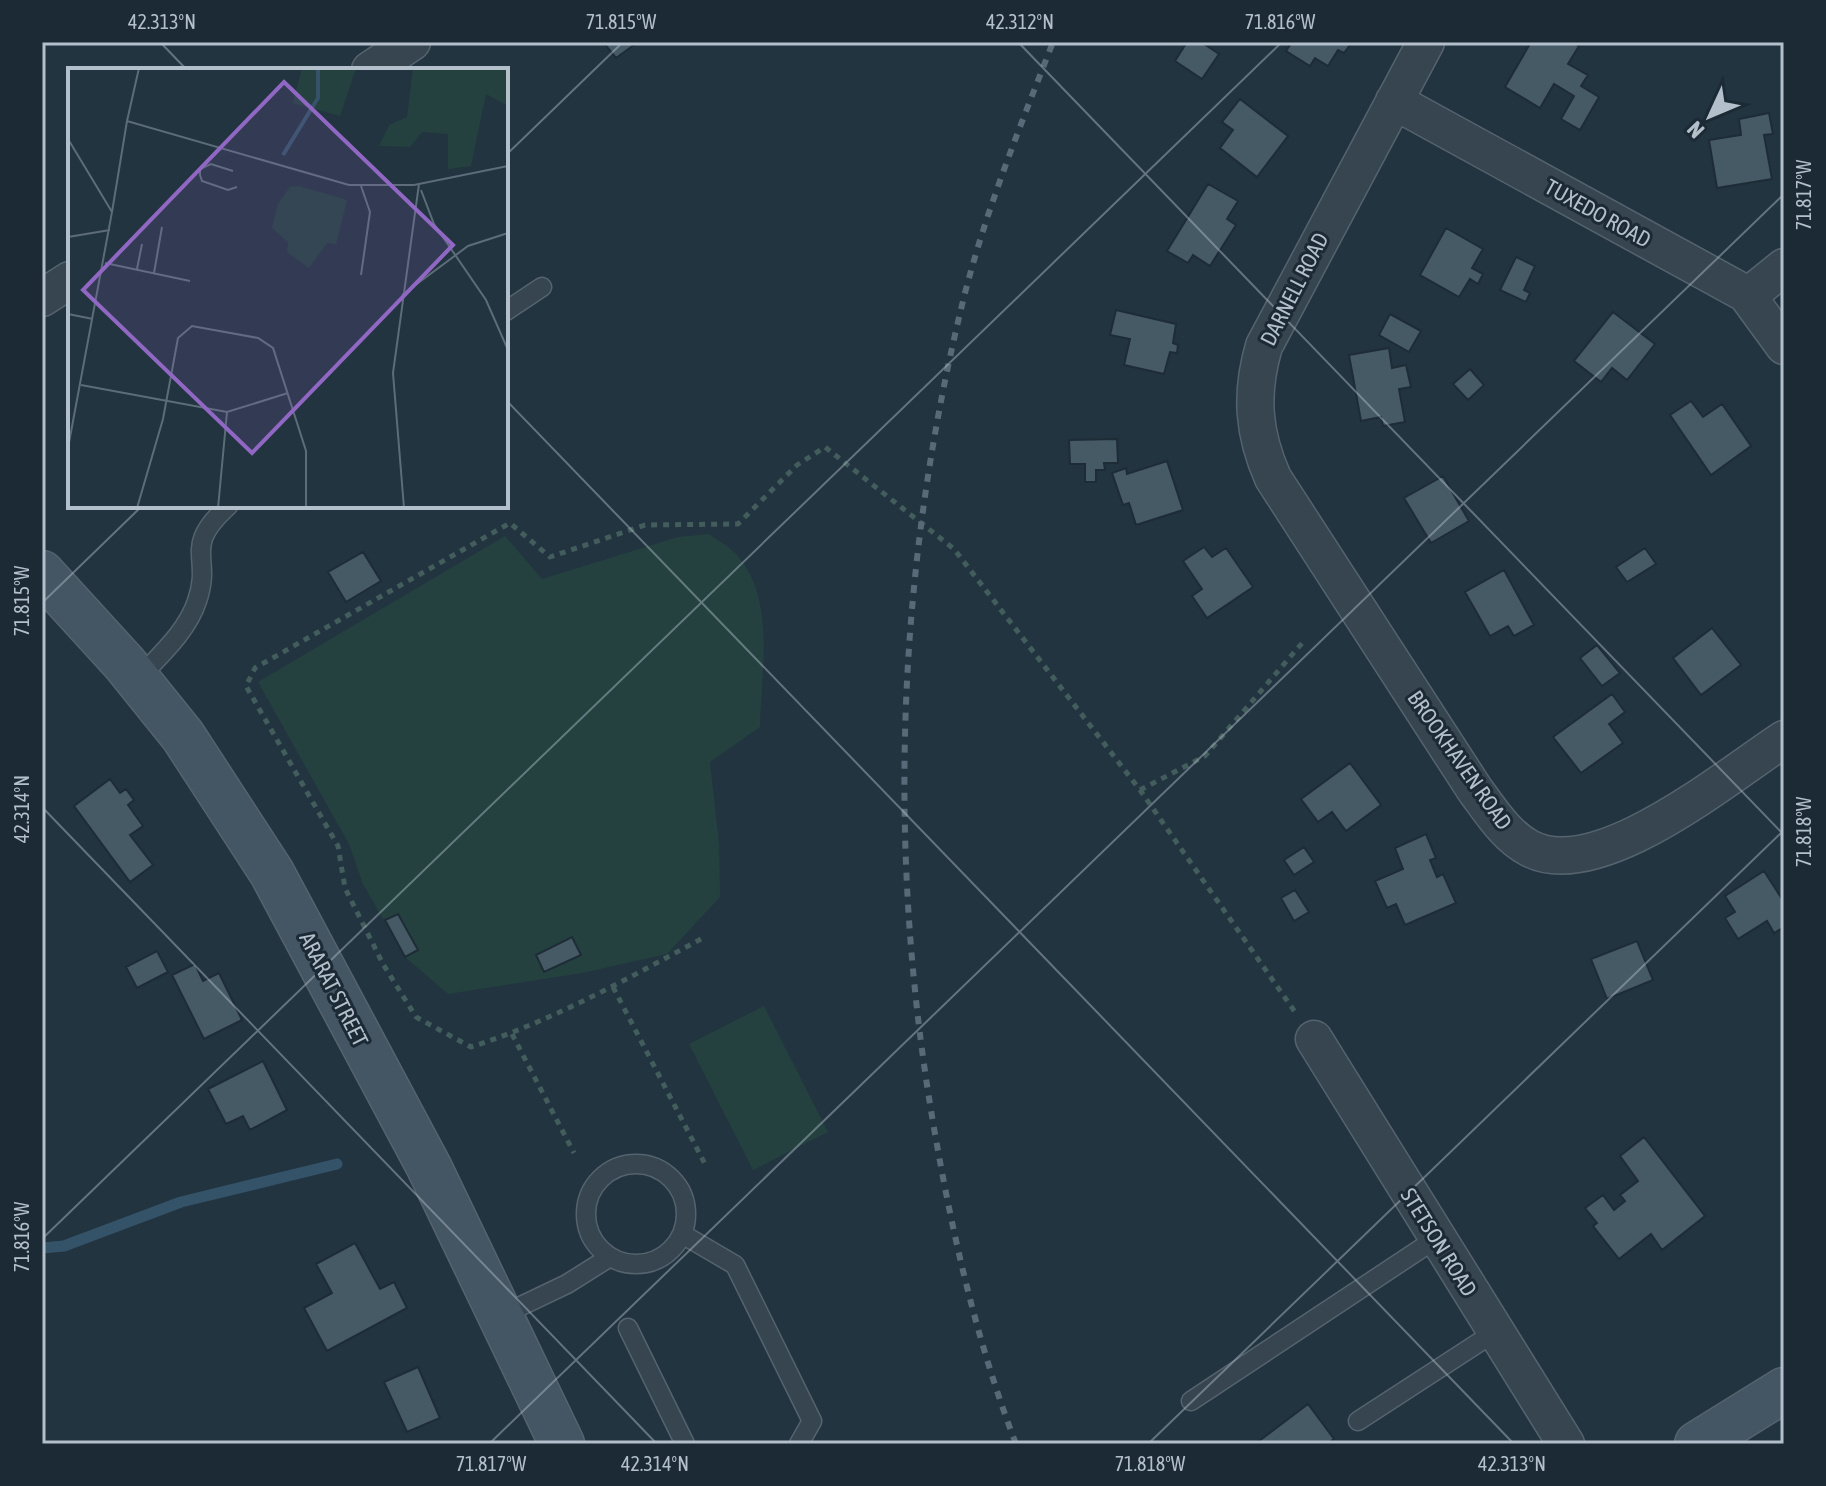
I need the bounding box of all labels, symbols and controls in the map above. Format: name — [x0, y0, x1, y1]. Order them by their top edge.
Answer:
text: 42.313°N — [128, 10, 196, 33]
text: 71.815°W — [586, 10, 657, 33]
text: 42.312°N — [986, 10, 1054, 33]
text: 71.816°W — [1245, 10, 1316, 33]
inset map — [68, 68, 508, 508]
north arrow — [1670, 76, 1750, 156]
text: N — [1682, 116, 1709, 144]
text: 71.817°W — [1792, 159, 1815, 230]
street label: TUXEDO ROAD — [1541, 173, 1655, 253]
street label: DARNELL ROAD — [1254, 228, 1334, 350]
text: 71.815°W — [10, 565, 33, 636]
street label: BROOKHAVEN ROAD — [1402, 686, 1518, 834]
text: 42.314°N — [10, 775, 33, 843]
text: 71.818°W — [1792, 796, 1815, 867]
street label: ARARAT STREET — [294, 928, 374, 1051]
street label: STETSON ROAD — [1395, 1183, 1483, 1301]
text: 71.816°W — [10, 1201, 33, 1272]
text: 71.817°W — [456, 1452, 527, 1475]
text: 42.314°N — [621, 1452, 689, 1475]
text: 71.818°W — [1115, 1452, 1186, 1475]
text: 42.313°N — [1478, 1452, 1546, 1475]

